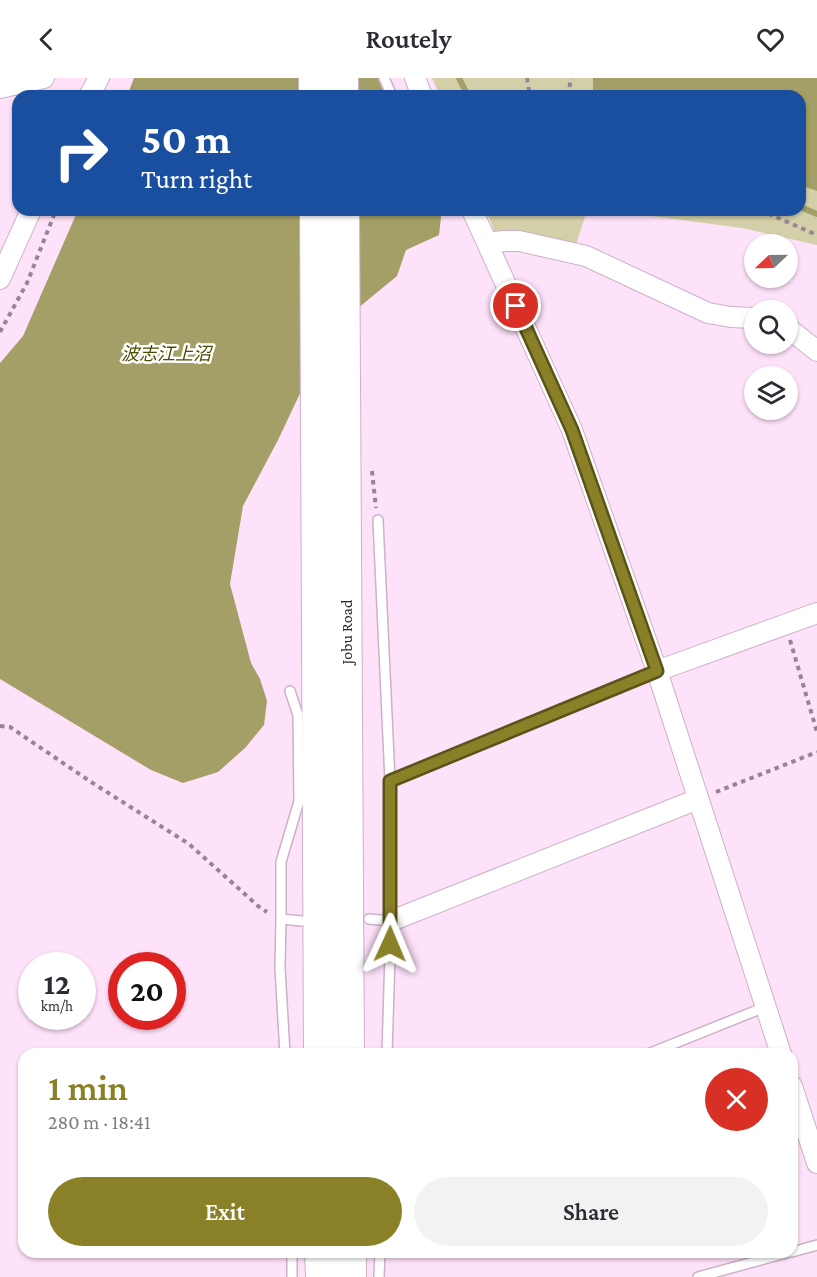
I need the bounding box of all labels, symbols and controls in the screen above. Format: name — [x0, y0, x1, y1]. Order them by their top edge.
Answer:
icon: back — [30, 23, 63, 56]
icon: heart — [754, 23, 787, 56]
text: Routely — [365, 24, 452, 54]
icon: right — [42, 114, 120, 192]
text: 50 m — [141, 115, 231, 162]
text: Turn right — [141, 164, 252, 194]
north arrow — [744, 234, 798, 288]
map controls — [744, 234, 798, 420]
pin — [490, 280, 541, 331]
icon: arrive — [499, 289, 532, 322]
button: search — [744, 300, 798, 354]
water label: 波志江上沼 — [121, 344, 214, 364]
button: layers — [744, 366, 798, 420]
street label: Jobu Road — [338, 599, 356, 666]
position arrow — [358, 912, 422, 976]
speed limit sign: 20 — [108, 952, 186, 1030]
text: 12 — [44, 967, 70, 1000]
text: km/h — [41, 998, 73, 1014]
text: 1 min — [48, 1068, 128, 1108]
button: close — [705, 1068, 768, 1131]
text: 280 m · 18:41 — [48, 1111, 151, 1133]
button: Exit — [48, 1177, 402, 1246]
button: Share — [414, 1177, 768, 1246]

